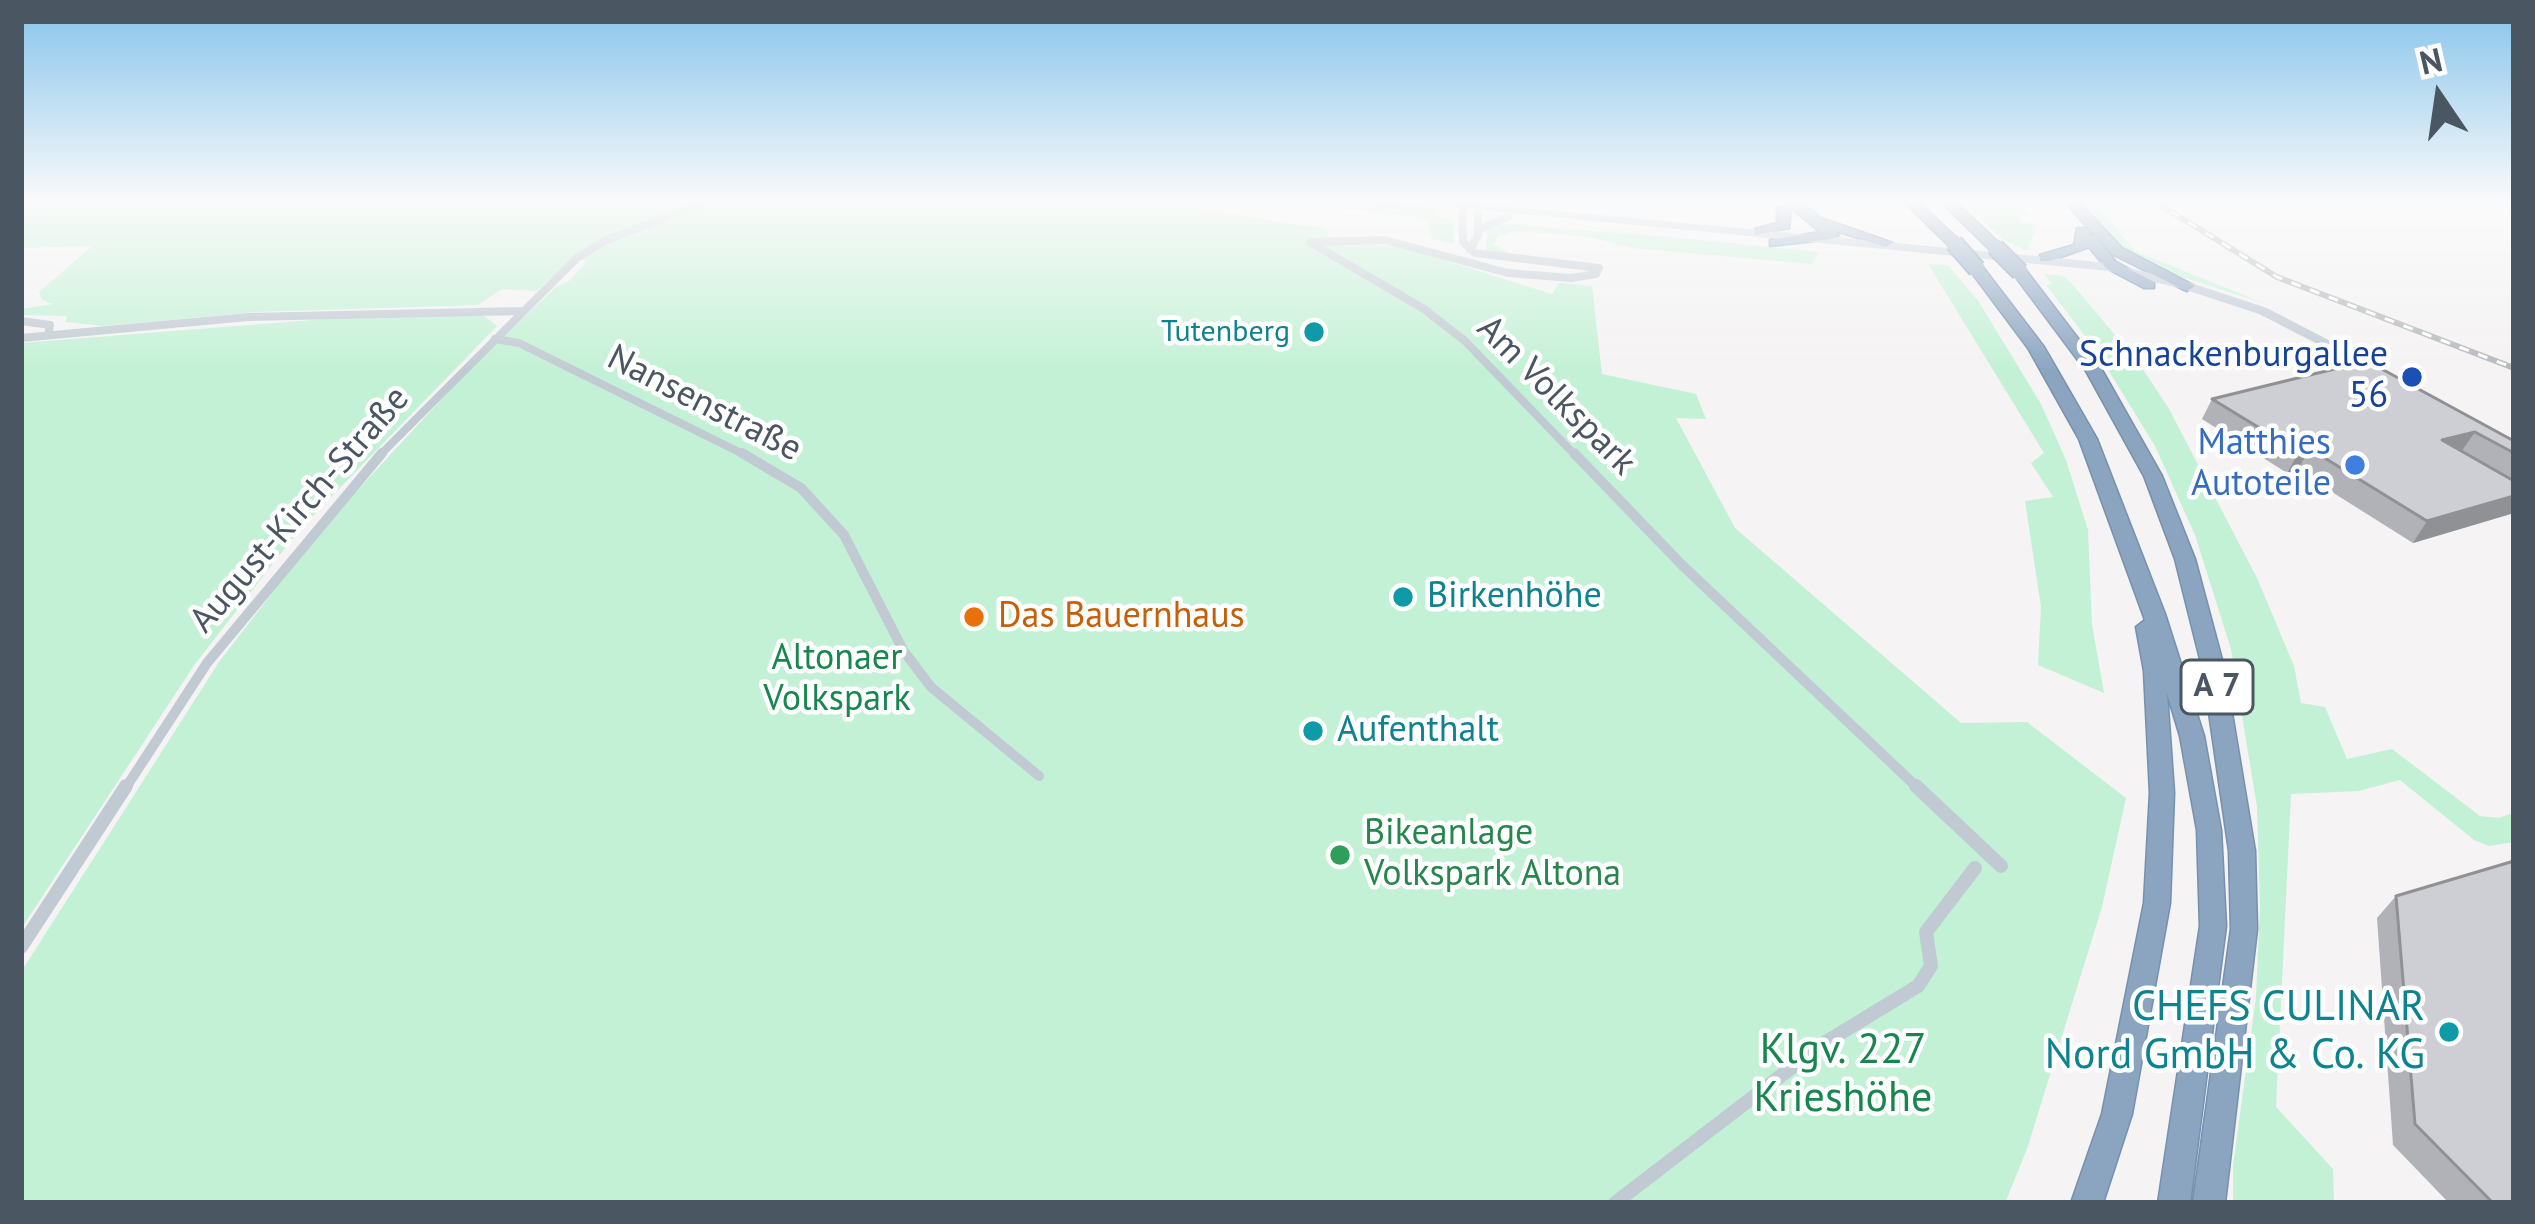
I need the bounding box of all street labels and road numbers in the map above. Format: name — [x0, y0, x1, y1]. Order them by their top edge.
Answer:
street label: Am Volkspark — [1467, 307, 1645, 485]
street label: Nansenstraße — [600, 337, 808, 471]
street label: August-Kirch-Straße — [181, 378, 419, 642]
road number: A 7 — [2181, 660, 2253, 714]

